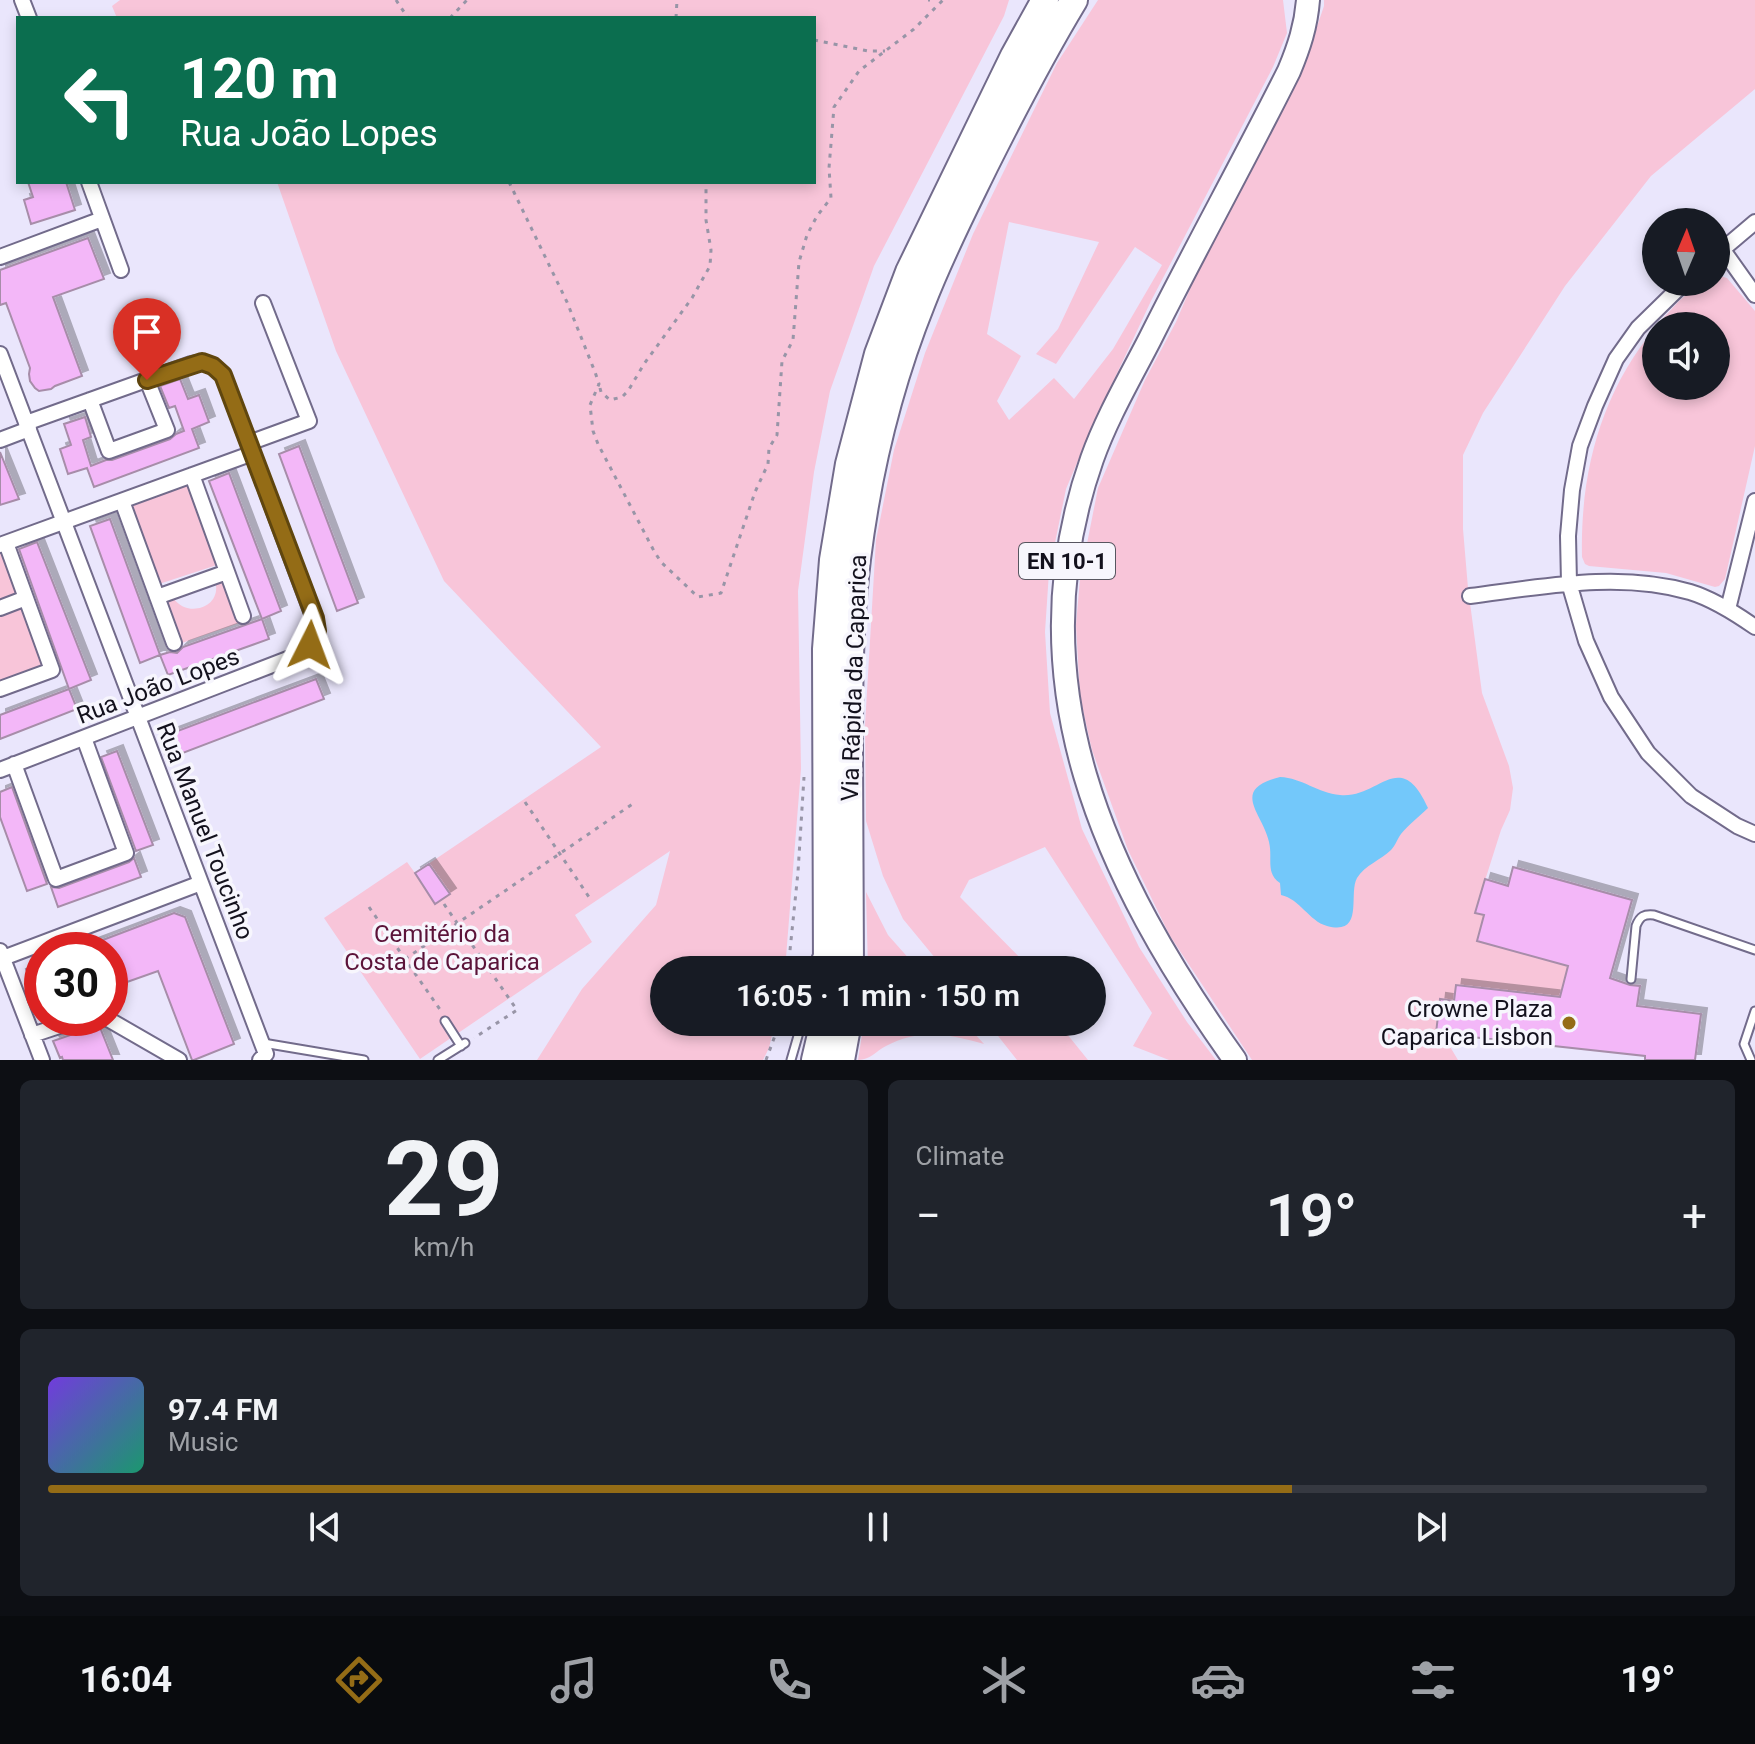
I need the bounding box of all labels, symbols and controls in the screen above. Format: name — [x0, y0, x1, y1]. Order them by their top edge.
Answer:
text: 120 m — [180, 46, 339, 112]
icon: left — [48, 48, 152, 152]
text: Rua João Lopes — [180, 113, 438, 155]
north arrow — [1642, 208, 1730, 296]
map controls — [1642, 208, 1730, 400]
pin — [113, 298, 181, 380]
icon: arrive — [125, 310, 169, 354]
button: sound — [1642, 312, 1730, 400]
road number: EN 10-1 — [1019, 543, 1115, 579]
street label: Via Rápida da Caparica — [836, 554, 872, 802]
position arrow — [268, 603, 352, 687]
street label: Rua João Lopes — [73, 642, 243, 730]
street label: Rua Manuel Toucinho — [151, 719, 259, 943]
park label: Cemitério da Costa de Caparica — [344, 920, 540, 976]
speed limit sign: 30 — [24, 932, 128, 1036]
text: 16:05 · 1 min · 150 m — [736, 978, 1020, 1013]
place label: Crowne Plaza Caparica Lisbon — [1381, 995, 1553, 1051]
marker: Crowne Plaza Caparica Lisbon — [1560, 1014, 1578, 1032]
text: 29 — [384, 1119, 503, 1240]
text: Climate — [916, 1141, 1004, 1171]
text: 19° — [1265, 1180, 1357, 1251]
text: − — [916, 1190, 941, 1242]
text: + — [1682, 1190, 1707, 1242]
text: km/h — [413, 1232, 474, 1262]
text: 97.4 FM — [168, 1392, 279, 1427]
text: Music — [168, 1427, 238, 1457]
icon: previous — [303, 1505, 347, 1549]
icon: pause — [856, 1505, 900, 1549]
icon: next — [1409, 1505, 1453, 1549]
icon: directions — [331, 1652, 387, 1708]
icon: music — [546, 1652, 602, 1708]
icon: phone — [761, 1652, 817, 1708]
icon: climate — [976, 1652, 1032, 1708]
icon: car — [1190, 1652, 1246, 1708]
icon: filters — [1405, 1652, 1461, 1708]
text: 16:04 — [79, 1659, 172, 1701]
text: 19° — [1620, 1659, 1676, 1701]

